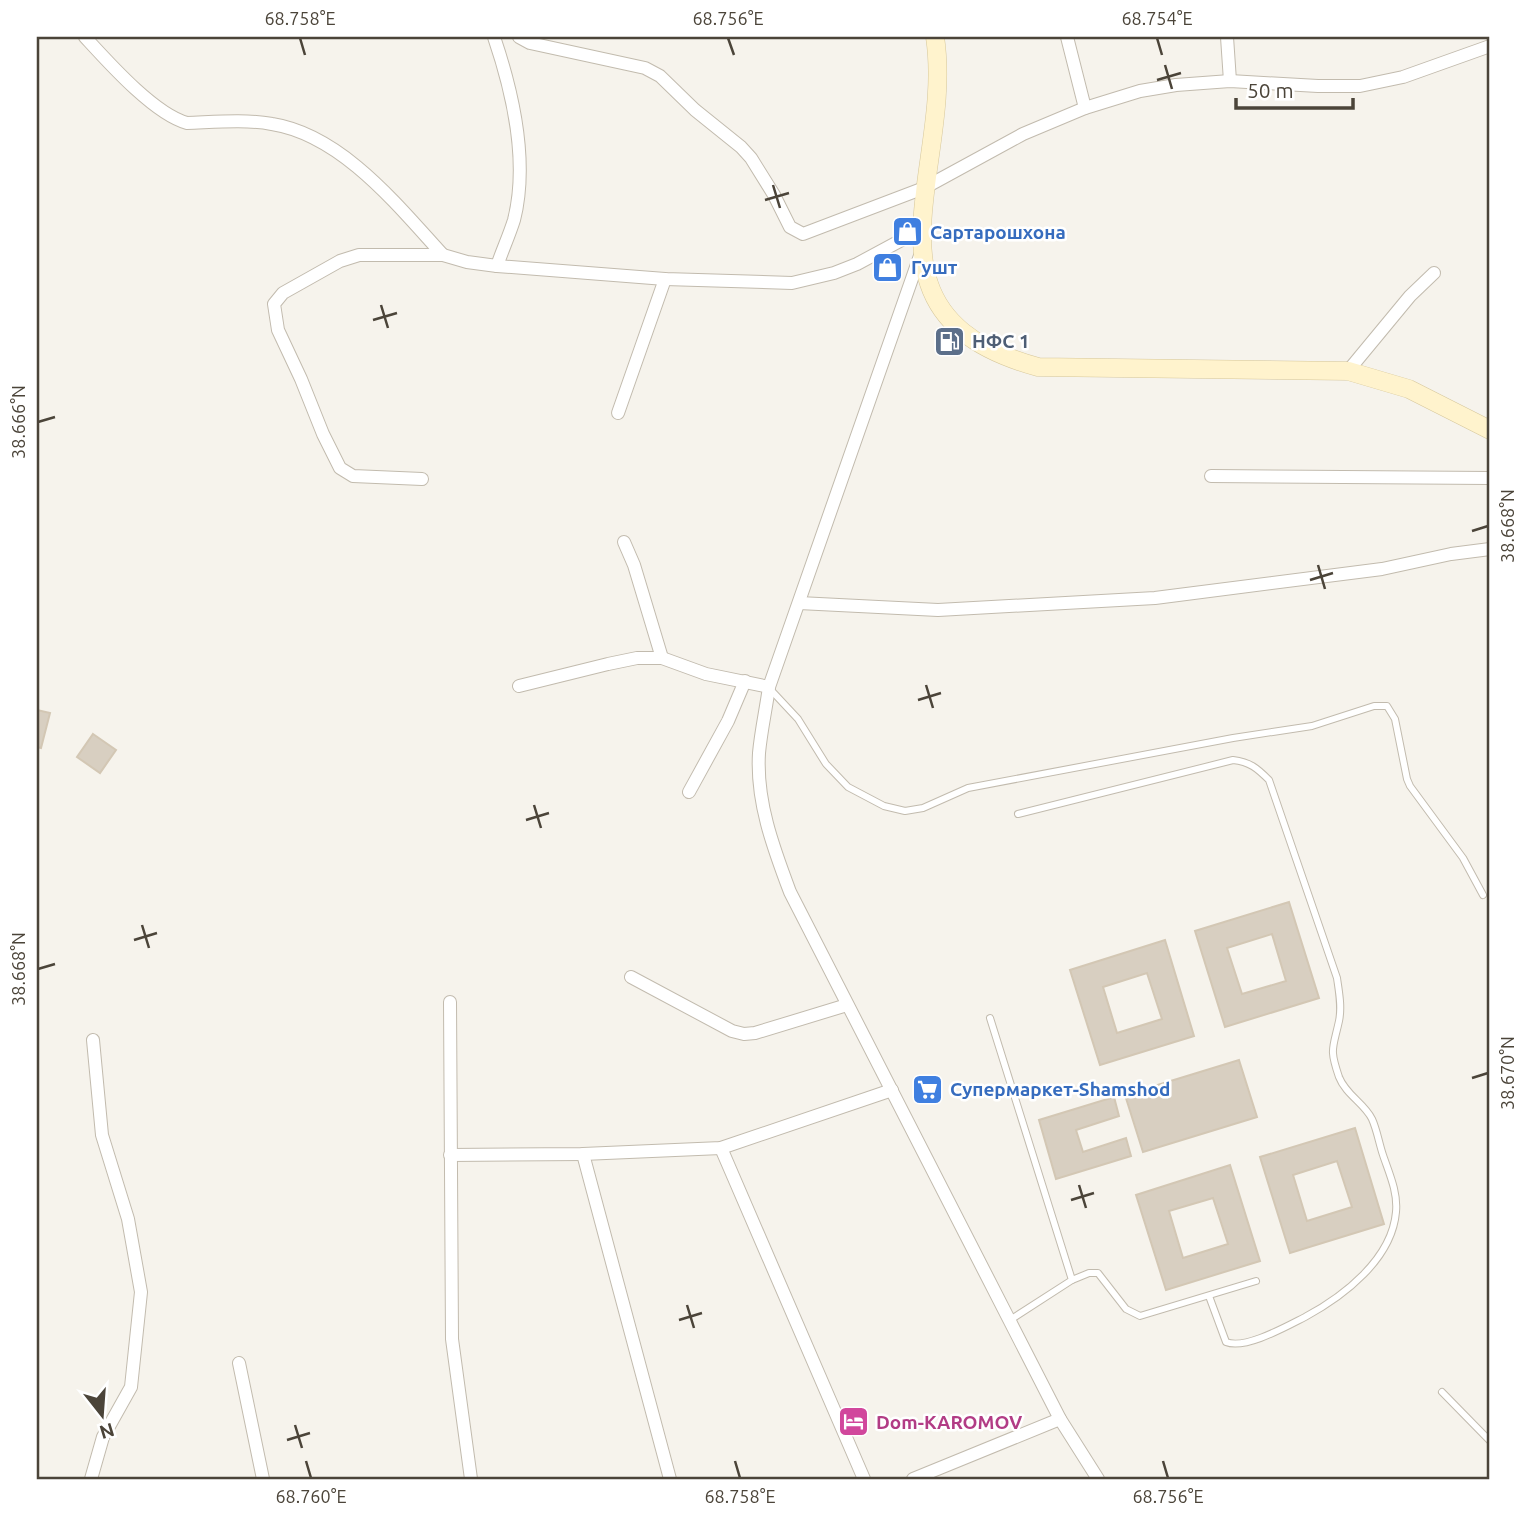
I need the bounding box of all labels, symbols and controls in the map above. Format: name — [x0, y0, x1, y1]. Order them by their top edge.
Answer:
text: 68.758°E — [264, 8, 336, 28]
text: 68.756°E — [692, 8, 764, 28]
text: 68.754°E — [1121, 8, 1193, 28]
scale bar — [1236, 66, 1354, 110]
text: 50 m — [1247, 78, 1294, 102]
shop icon: Сартарошхона — [890, 215, 924, 249]
place label: Сартарошхона — [930, 221, 1066, 243]
shop icon: Гушт — [871, 250, 905, 284]
place label: Гушт — [911, 256, 958, 278]
fuel station icon: НФС 1 — [932, 324, 966, 358]
place label: НФС 1 — [972, 330, 1030, 352]
text: 38.666°N — [8, 385, 28, 459]
text: 38.668°N — [1497, 489, 1517, 563]
text: 38.668°N — [8, 932, 28, 1006]
text: 38.670°N — [1497, 1036, 1517, 1110]
supermarket icon: Супермаркет-Shamshod — [910, 1072, 944, 1106]
place label: Супермаркет-Shamshod — [950, 1078, 1170, 1100]
north arrow — [66, 1380, 136, 1450]
hotel icon: Dom-KAROMOV — [836, 1405, 870, 1439]
place label: Dom-KAROMOV — [876, 1411, 1023, 1433]
text: N — [97, 1419, 117, 1444]
text: 68.760°E — [275, 1486, 347, 1506]
text: 68.758°E — [704, 1486, 776, 1506]
text: 68.756°E — [1132, 1486, 1204, 1506]

